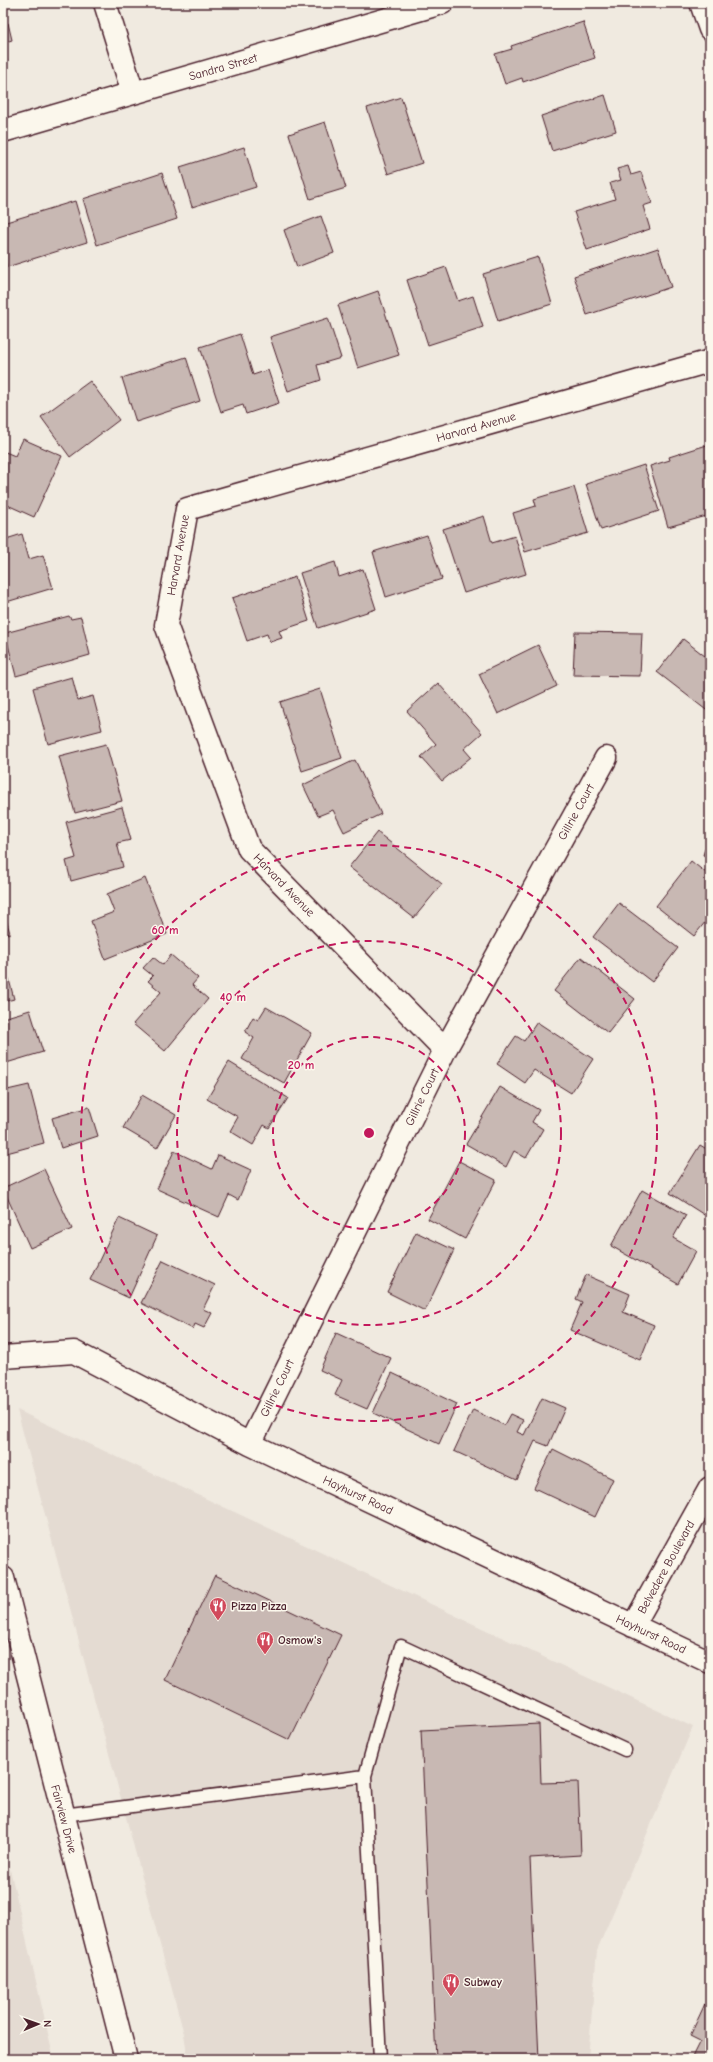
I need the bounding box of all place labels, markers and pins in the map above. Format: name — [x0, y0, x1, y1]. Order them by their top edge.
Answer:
centre of rings — [362, 1126, 376, 1140]
restaurant icon: Pizza Pizza — [208, 1596, 228, 1621]
place label: Pizza Pizza — [231, 1599, 287, 1613]
restaurant icon: Osmow's — [255, 1630, 275, 1655]
place label: Osmow's — [278, 1633, 322, 1647]
restaurant icon: Subway — [441, 1972, 461, 1997]
place label: Subway — [464, 1975, 503, 1989]

